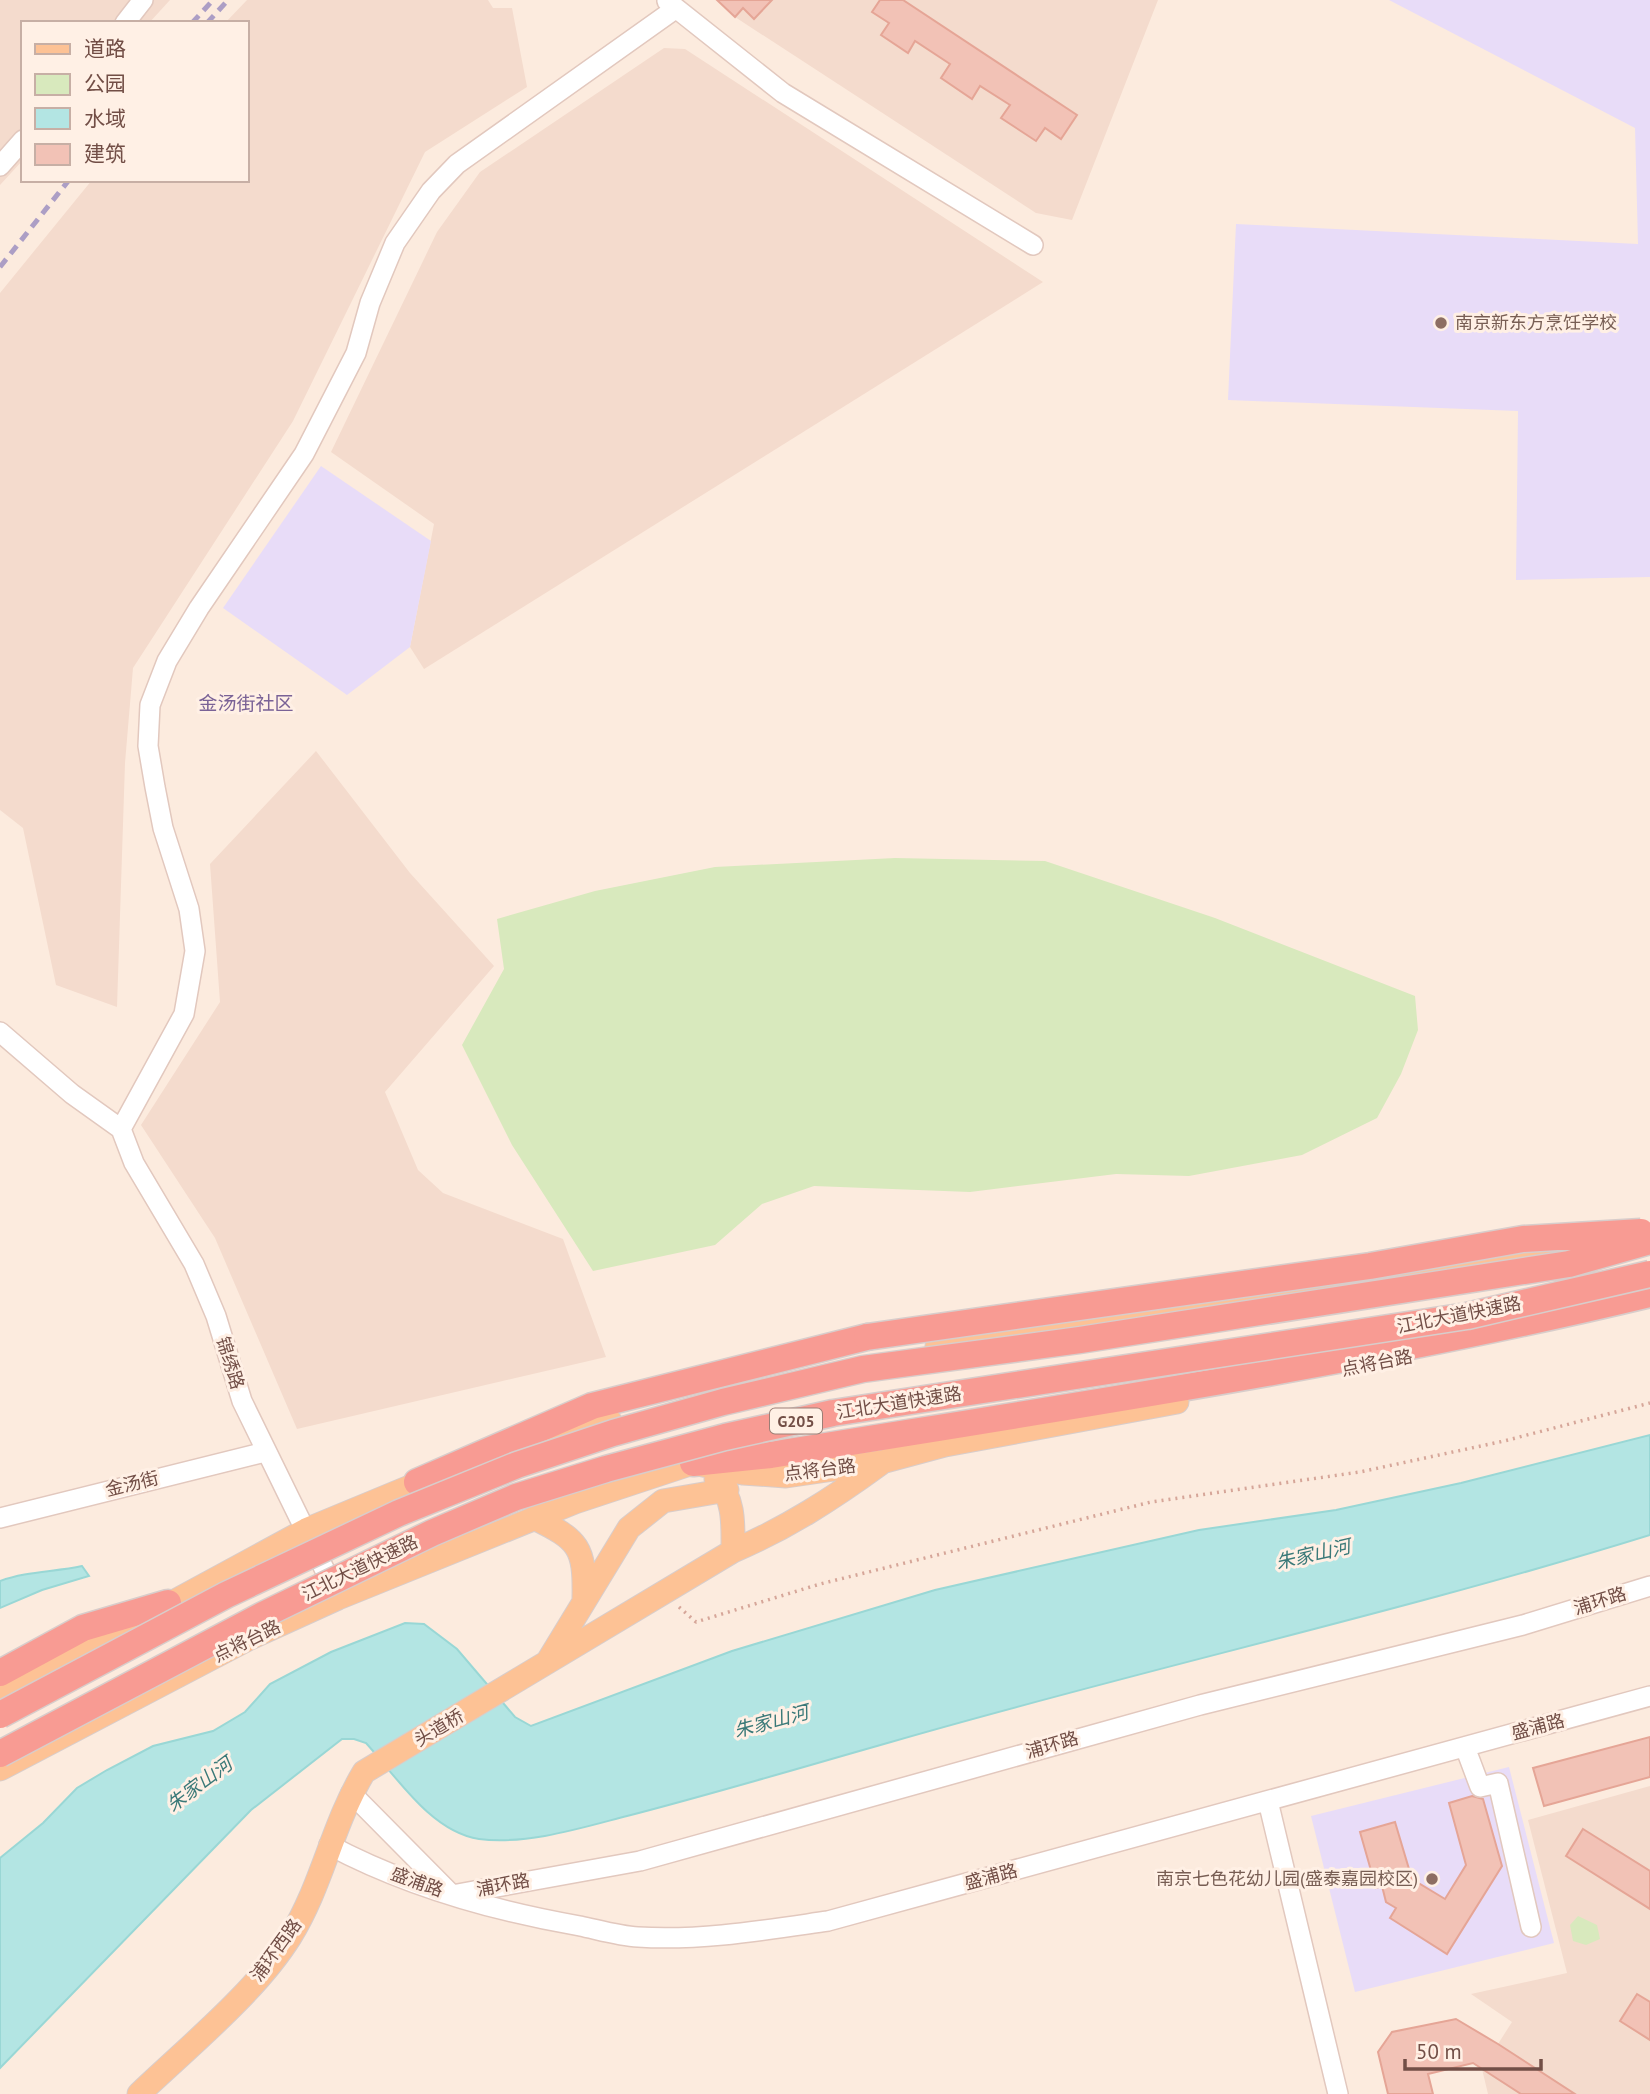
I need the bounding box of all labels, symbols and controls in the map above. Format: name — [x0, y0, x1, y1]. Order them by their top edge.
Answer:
legend — [21, 21, 248, 182]
text: 道路 — [84, 35, 126, 62]
text: 公园 — [84, 70, 126, 97]
text: 水域 — [84, 105, 126, 132]
text: 建筑 — [84, 140, 126, 167]
place label: 南京新东方烹饪学校 — [1455, 311, 1617, 334]
marker: 南京新东方烹饪学校 — [1433, 315, 1449, 331]
district label: 金汤街社区 — [198, 691, 294, 715]
street label: 江北大道快速路 — [1395, 1291, 1523, 1338]
street label: 锦绣路 — [212, 1334, 249, 1392]
street label: 点将台路 — [1339, 1344, 1414, 1381]
street label: 江北大道快速路 — [835, 1381, 963, 1424]
road number: G205 — [770, 1408, 822, 1434]
street label: 点将台路 — [783, 1454, 857, 1485]
street label: 金汤街 — [103, 1466, 161, 1501]
street label: 江北大道快速路 — [298, 1530, 421, 1606]
water label: 朱家山河 — [1273, 1533, 1357, 1574]
street label: 浦环路 — [1571, 1582, 1629, 1619]
street label: 点将台路 — [209, 1614, 284, 1667]
water label: 朱家山河 — [731, 1699, 815, 1742]
street label: 头道桥 — [410, 1704, 468, 1751]
street label: 盛浦路 — [1509, 1708, 1567, 1745]
street label: 浦环路 — [1023, 1726, 1081, 1763]
water label: 朱家山河 — [161, 1749, 240, 1816]
street label: 盛浦路 — [962, 1858, 1020, 1895]
street label: 盛浦路 — [388, 1861, 446, 1902]
place label: 南京七色花幼儿园(盛泰嘉园校区) — [1156, 1867, 1418, 1890]
street label: 浦环路 — [474, 1868, 532, 1901]
marker: 南京七色花幼儿园(盛泰嘉园校区) — [1424, 1871, 1440, 1887]
street label: 浦环西路 — [245, 1914, 306, 1986]
scale bar — [1405, 2028, 1542, 2072]
text: 50 m — [1416, 2038, 1462, 2065]

